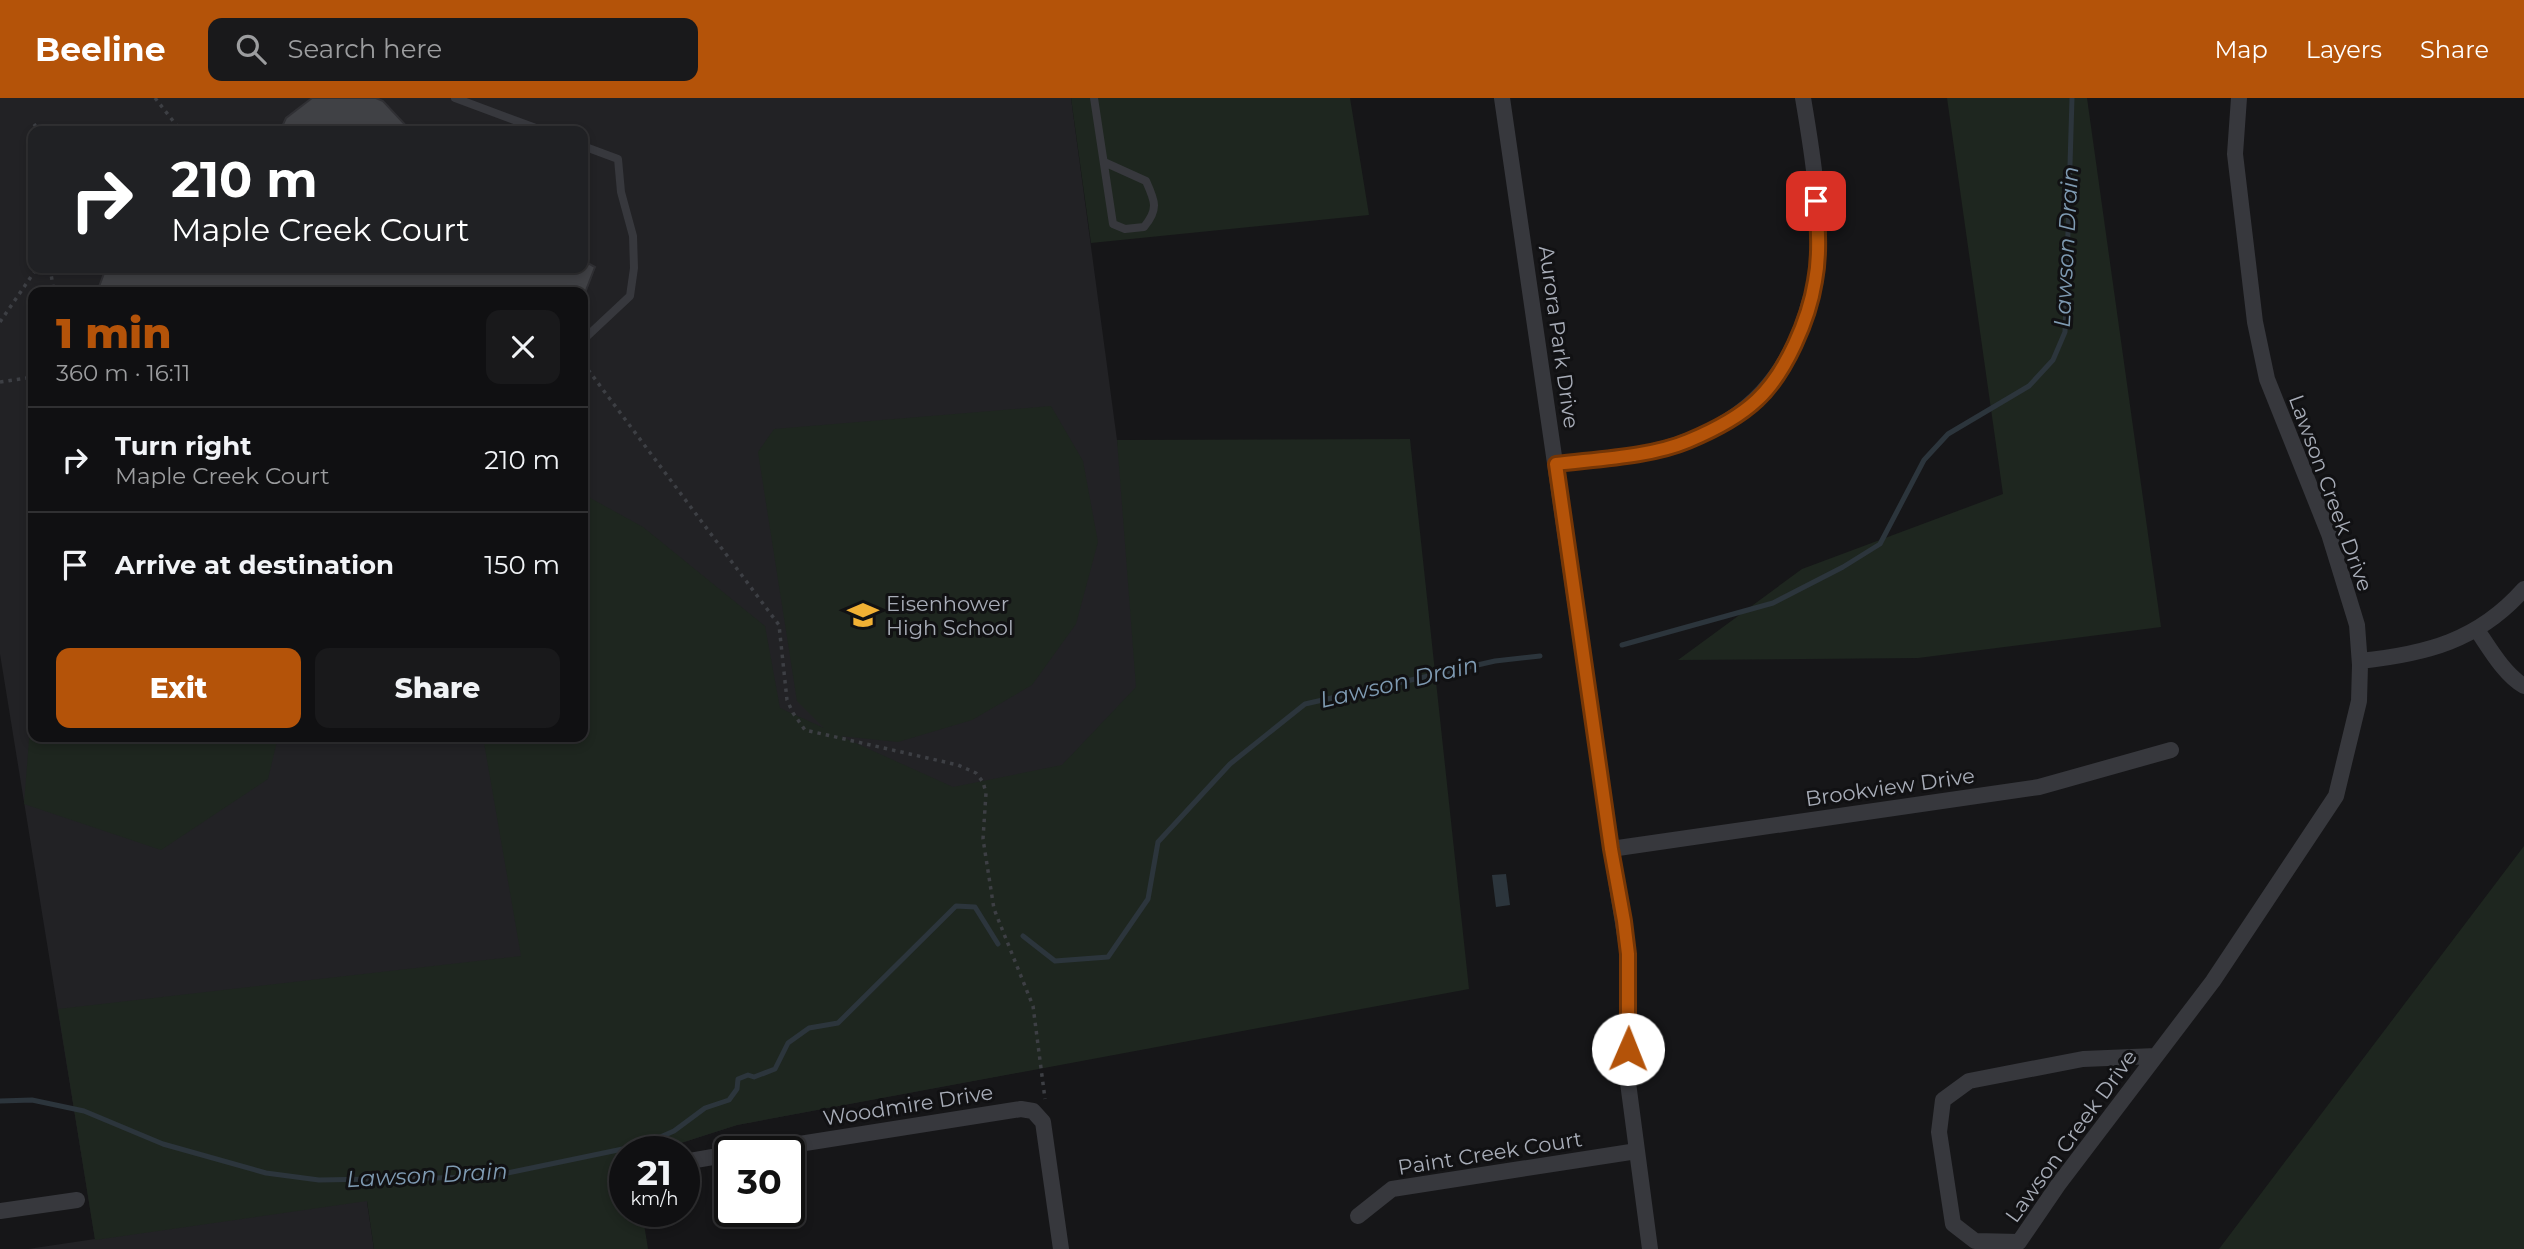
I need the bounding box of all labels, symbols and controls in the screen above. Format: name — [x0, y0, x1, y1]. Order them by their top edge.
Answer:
search box — [208, 18, 698, 81]
text: Beeline — [35, 29, 166, 69]
icon: search — [232, 30, 270, 68]
text: Search here — [288, 33, 442, 65]
text: Map — [2214, 35, 2268, 64]
text: Layers — [2306, 35, 2382, 64]
text: Share — [2420, 35, 2489, 64]
text: 210 m — [171, 150, 318, 209]
icon: right — [56, 154, 147, 245]
water label: Lawson Drain — [2048, 166, 2084, 328]
pin — [1786, 171, 1846, 231]
icon: arrive — [1797, 182, 1835, 220]
text: Maple Creek Court — [171, 210, 470, 249]
street label: Aurora Park Drive — [1534, 244, 1584, 430]
text: 1 min — [56, 307, 172, 359]
button: close — [486, 310, 560, 384]
text: 360 m · 16:11 — [56, 359, 190, 387]
street label: Lawson Creek Drive — [2284, 391, 2378, 595]
text: Turn right — [115, 430, 251, 462]
icon: right — [56, 441, 94, 479]
text: 210 m — [484, 444, 560, 476]
text: Maple Creek Court — [115, 462, 330, 490]
icon: arrive — [56, 546, 94, 584]
text: Arrive at destination — [115, 549, 394, 581]
text: 150 m — [484, 549, 560, 581]
place label: Eisenhower High School — [886, 591, 1014, 640]
school or university icon: Eisenhower High School — [846, 598, 880, 632]
button: Exit — [56, 648, 301, 728]
button: Share — [315, 648, 560, 728]
water label: Lawson Drain — [1317, 650, 1481, 714]
street label: Brookview Drive — [1804, 763, 1976, 811]
position arrow — [1591, 1012, 1665, 1086]
street label: Lawson Creek Drive — [2000, 1045, 2142, 1227]
street label: Woodmire Drive — [821, 1079, 995, 1131]
street label: Paint Creek Court — [1396, 1126, 1584, 1180]
speed limit sign: 30 — [714, 1136, 805, 1227]
text: 21 — [637, 1151, 672, 1194]
water label: Lawson Drain — [346, 1157, 508, 1193]
text: km/h — [630, 1188, 679, 1210]

